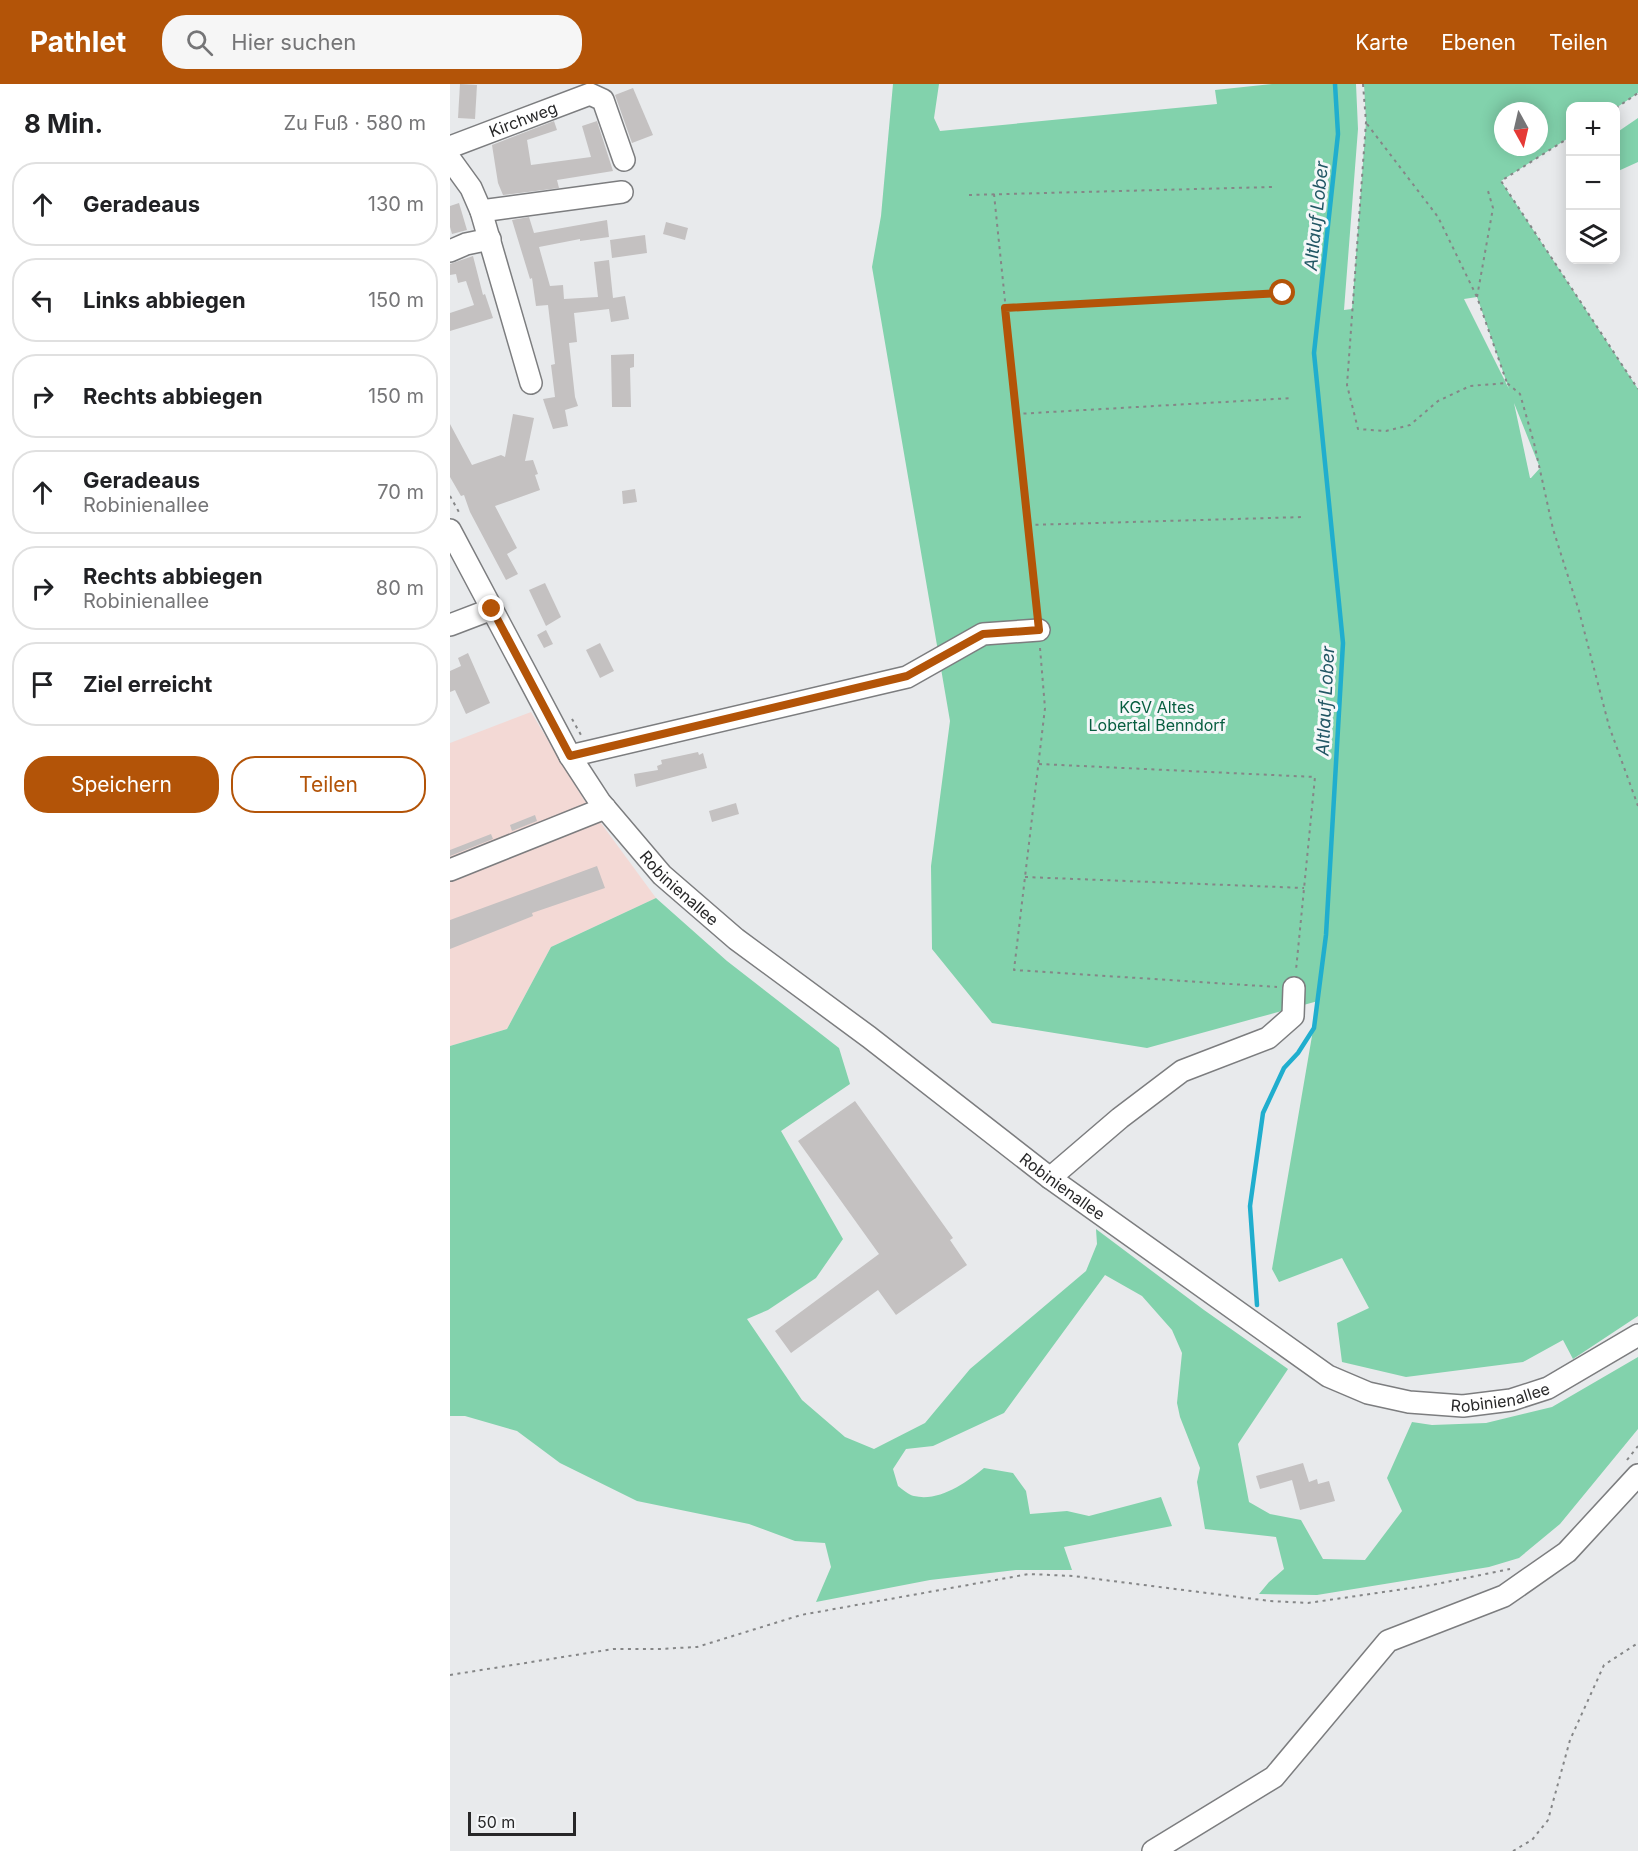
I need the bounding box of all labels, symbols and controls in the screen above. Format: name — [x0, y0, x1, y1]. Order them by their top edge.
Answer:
search box — [162, 15, 582, 69]
text: Pathlet — [30, 25, 126, 59]
icon: search — [183, 26, 216, 59]
text: Hier suchen — [231, 29, 356, 55]
text: Karte — [1355, 30, 1408, 55]
text: Ebenen — [1441, 30, 1516, 55]
text: Teilen — [1549, 30, 1608, 55]
street label: Kirchweg — [486, 97, 560, 141]
north arrow — [1494, 102, 1548, 156]
map controls — [1566, 102, 1620, 264]
button: + — [1566, 102, 1620, 156]
text: 8 Min. — [24, 108, 103, 139]
text: Zu Fuß · 580 m — [283, 111, 426, 135]
button: − — [1566, 156, 1620, 210]
water label: Altlauf Lober — [1300, 159, 1332, 273]
icon: ahead — [26, 188, 59, 221]
text: Geradeaus — [83, 191, 200, 217]
text: 130 m — [368, 192, 424, 216]
button: layers — [1566, 210, 1620, 264]
route start — [1269, 279, 1295, 305]
icon: left — [26, 284, 59, 317]
text: Links abbiegen — [83, 287, 246, 313]
text: 150 m — [368, 288, 424, 312]
icon: right — [26, 380, 59, 413]
text: Rechts abbiegen — [83, 383, 263, 409]
text: 150 m — [368, 384, 424, 408]
text: Geradeaus — [83, 467, 200, 493]
icon: ahead — [26, 476, 59, 509]
text: 70 m — [377, 480, 424, 504]
text: Robinienallee — [83, 493, 209, 517]
text: Rechts abbiegen — [83, 563, 263, 589]
icon: right — [26, 572, 59, 605]
text: 80 m — [376, 576, 424, 600]
text: Robinienallee — [83, 589, 209, 613]
route end — [478, 595, 504, 621]
water label: Altlauf Lober — [1312, 644, 1338, 757]
icon: arrive — [26, 668, 59, 701]
text: Ziel erreicht — [83, 671, 212, 697]
park label: KGV Altes Lobertal Benndorf — [1089, 697, 1226, 735]
button: Speichern — [24, 756, 219, 813]
button: Teilen — [231, 756, 426, 813]
street label: Robinienallee — [636, 846, 723, 930]
street label: Robinienallee — [1016, 1148, 1109, 1224]
street label: Robinienallee — [1450, 1378, 1552, 1416]
scale bar — [468, 1809, 576, 1836]
text: 50 m — [477, 1812, 515, 1832]

